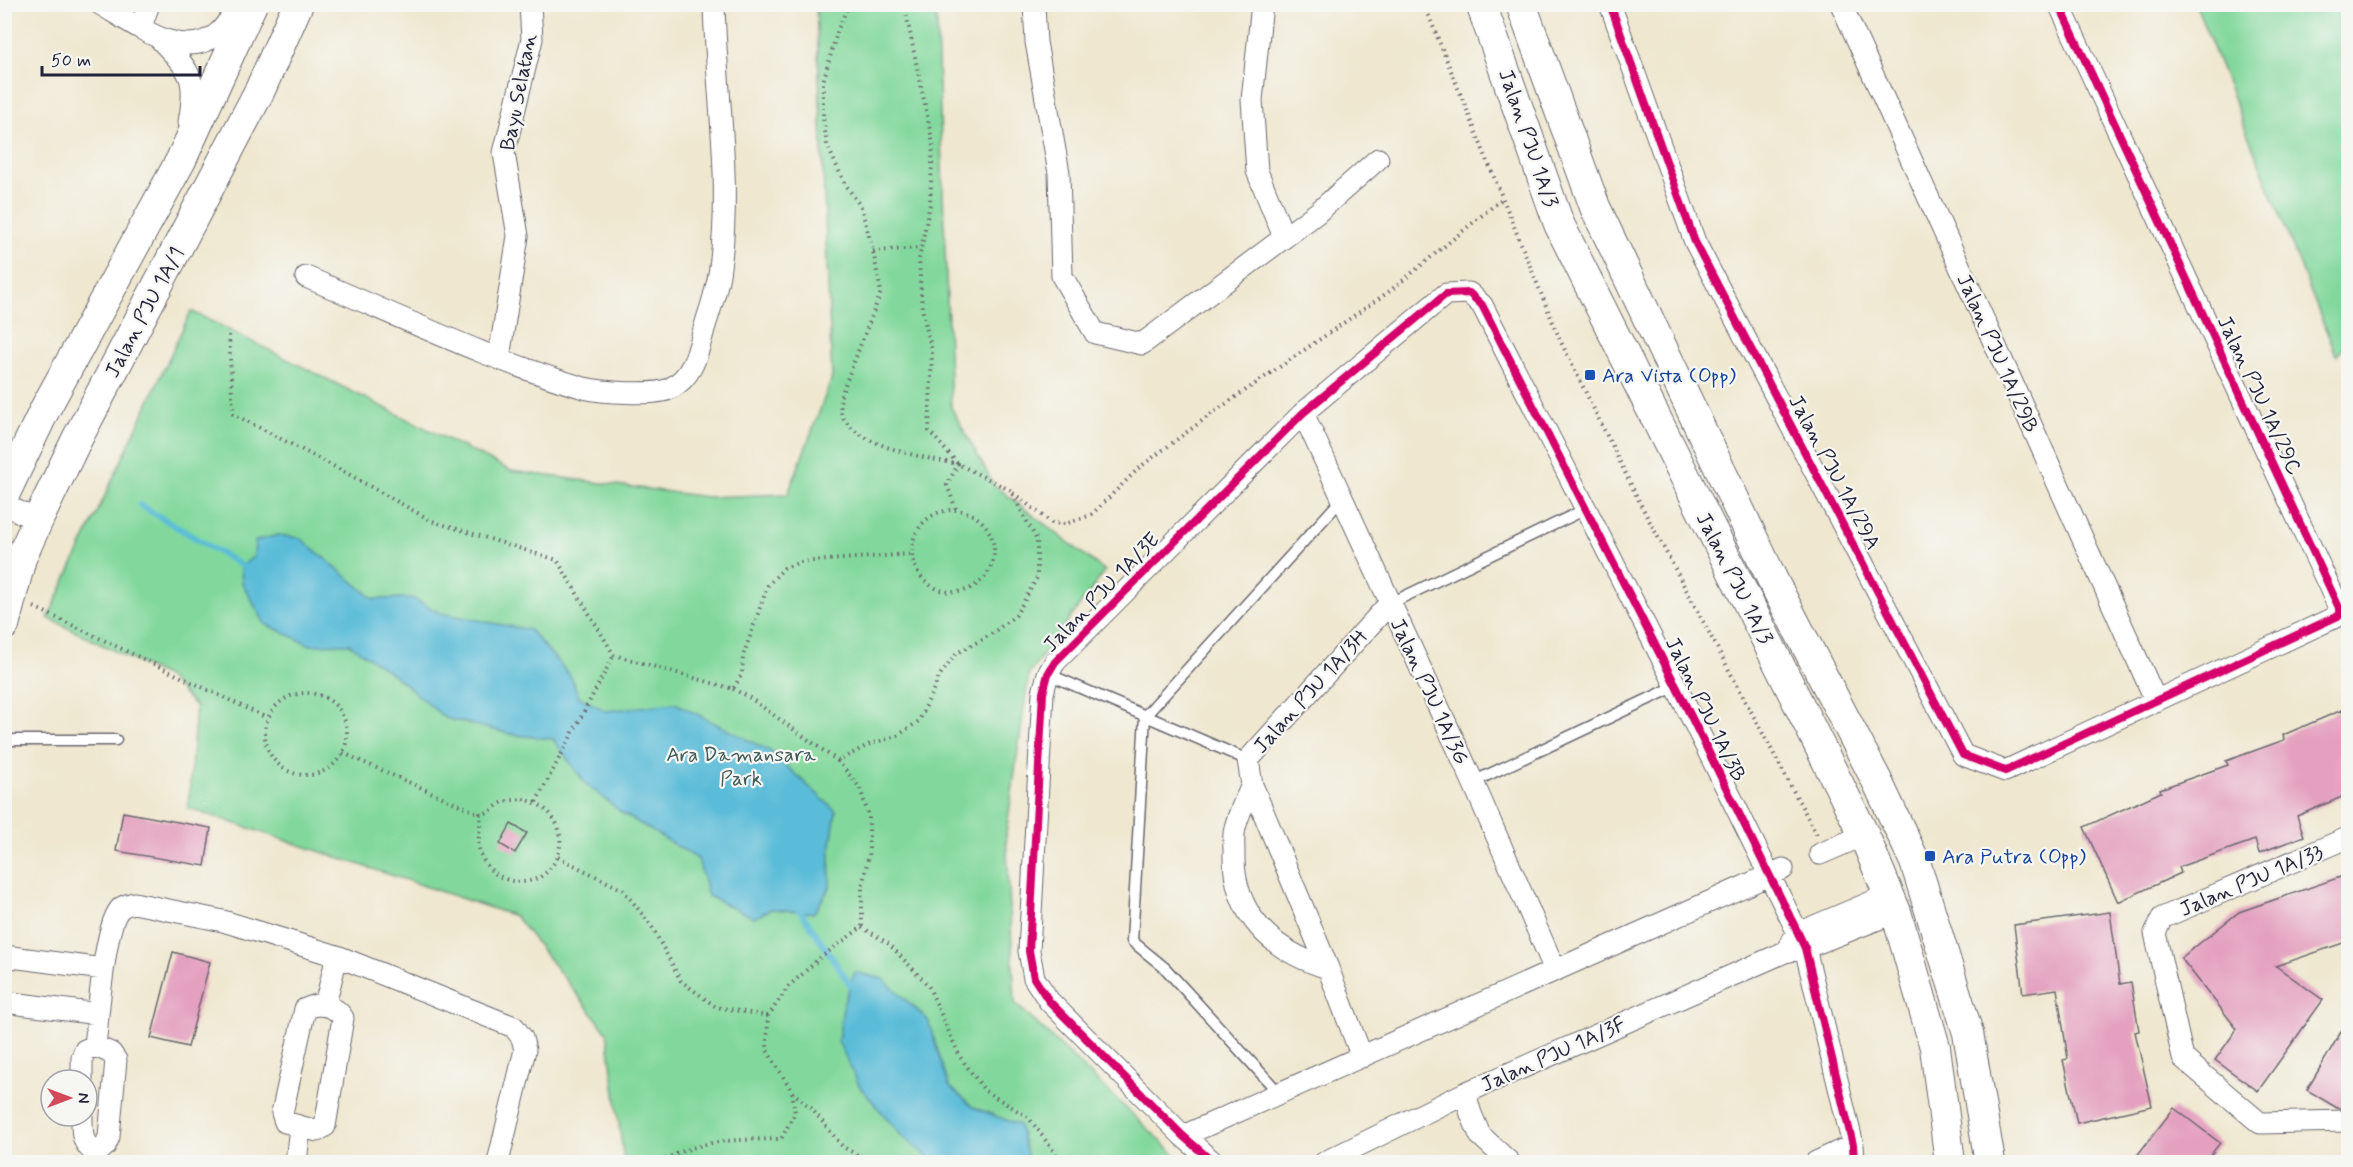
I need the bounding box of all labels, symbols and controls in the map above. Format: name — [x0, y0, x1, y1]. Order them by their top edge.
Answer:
street label: Bayu Selatan — [494, 31, 544, 153]
scale bar — [42, 39, 200, 77]
text: 50 m — [51, 49, 91, 73]
street label: Jalan PJU 1A/3 — [1491, 65, 1565, 212]
street label: Jalan PJU 1A/1 — [99, 242, 191, 383]
street label: Jalan PJU 1A/29B — [1949, 270, 2045, 437]
street label: Jalan PJU 1A/29C — [2210, 311, 2308, 480]
place label: Ara Vista (Opp) — [1602, 362, 1736, 390]
marker: Ara Vista (Opp) — [1583, 368, 1597, 382]
street label: Jalan PJU 1A/29A — [1781, 390, 1887, 555]
street label: Jalan PJU 1A/3 — [1689, 508, 1780, 650]
street label: Jalan PJU 1A/3E — [1037, 527, 1166, 659]
street label: Jalan PJU 1A/3G — [1383, 614, 1475, 769]
street label: Jalan PJU 1A/3H — [1247, 624, 1374, 760]
street label: Jalan PJU 1A/3B — [1658, 632, 1752, 786]
park label: Ara Damansara Park — [666, 741, 816, 793]
street label: Jalan PJU 1A/33 — [2175, 838, 2328, 924]
place label: Ara Putra (Opp) — [1942, 843, 2086, 871]
marker: Ara Putra (Opp) — [1923, 849, 1937, 863]
street label: Jalan PJU 1A/3F — [1477, 1010, 1630, 1099]
north arrow — [39, 1068, 99, 1128]
text: N — [72, 1093, 93, 1103]

